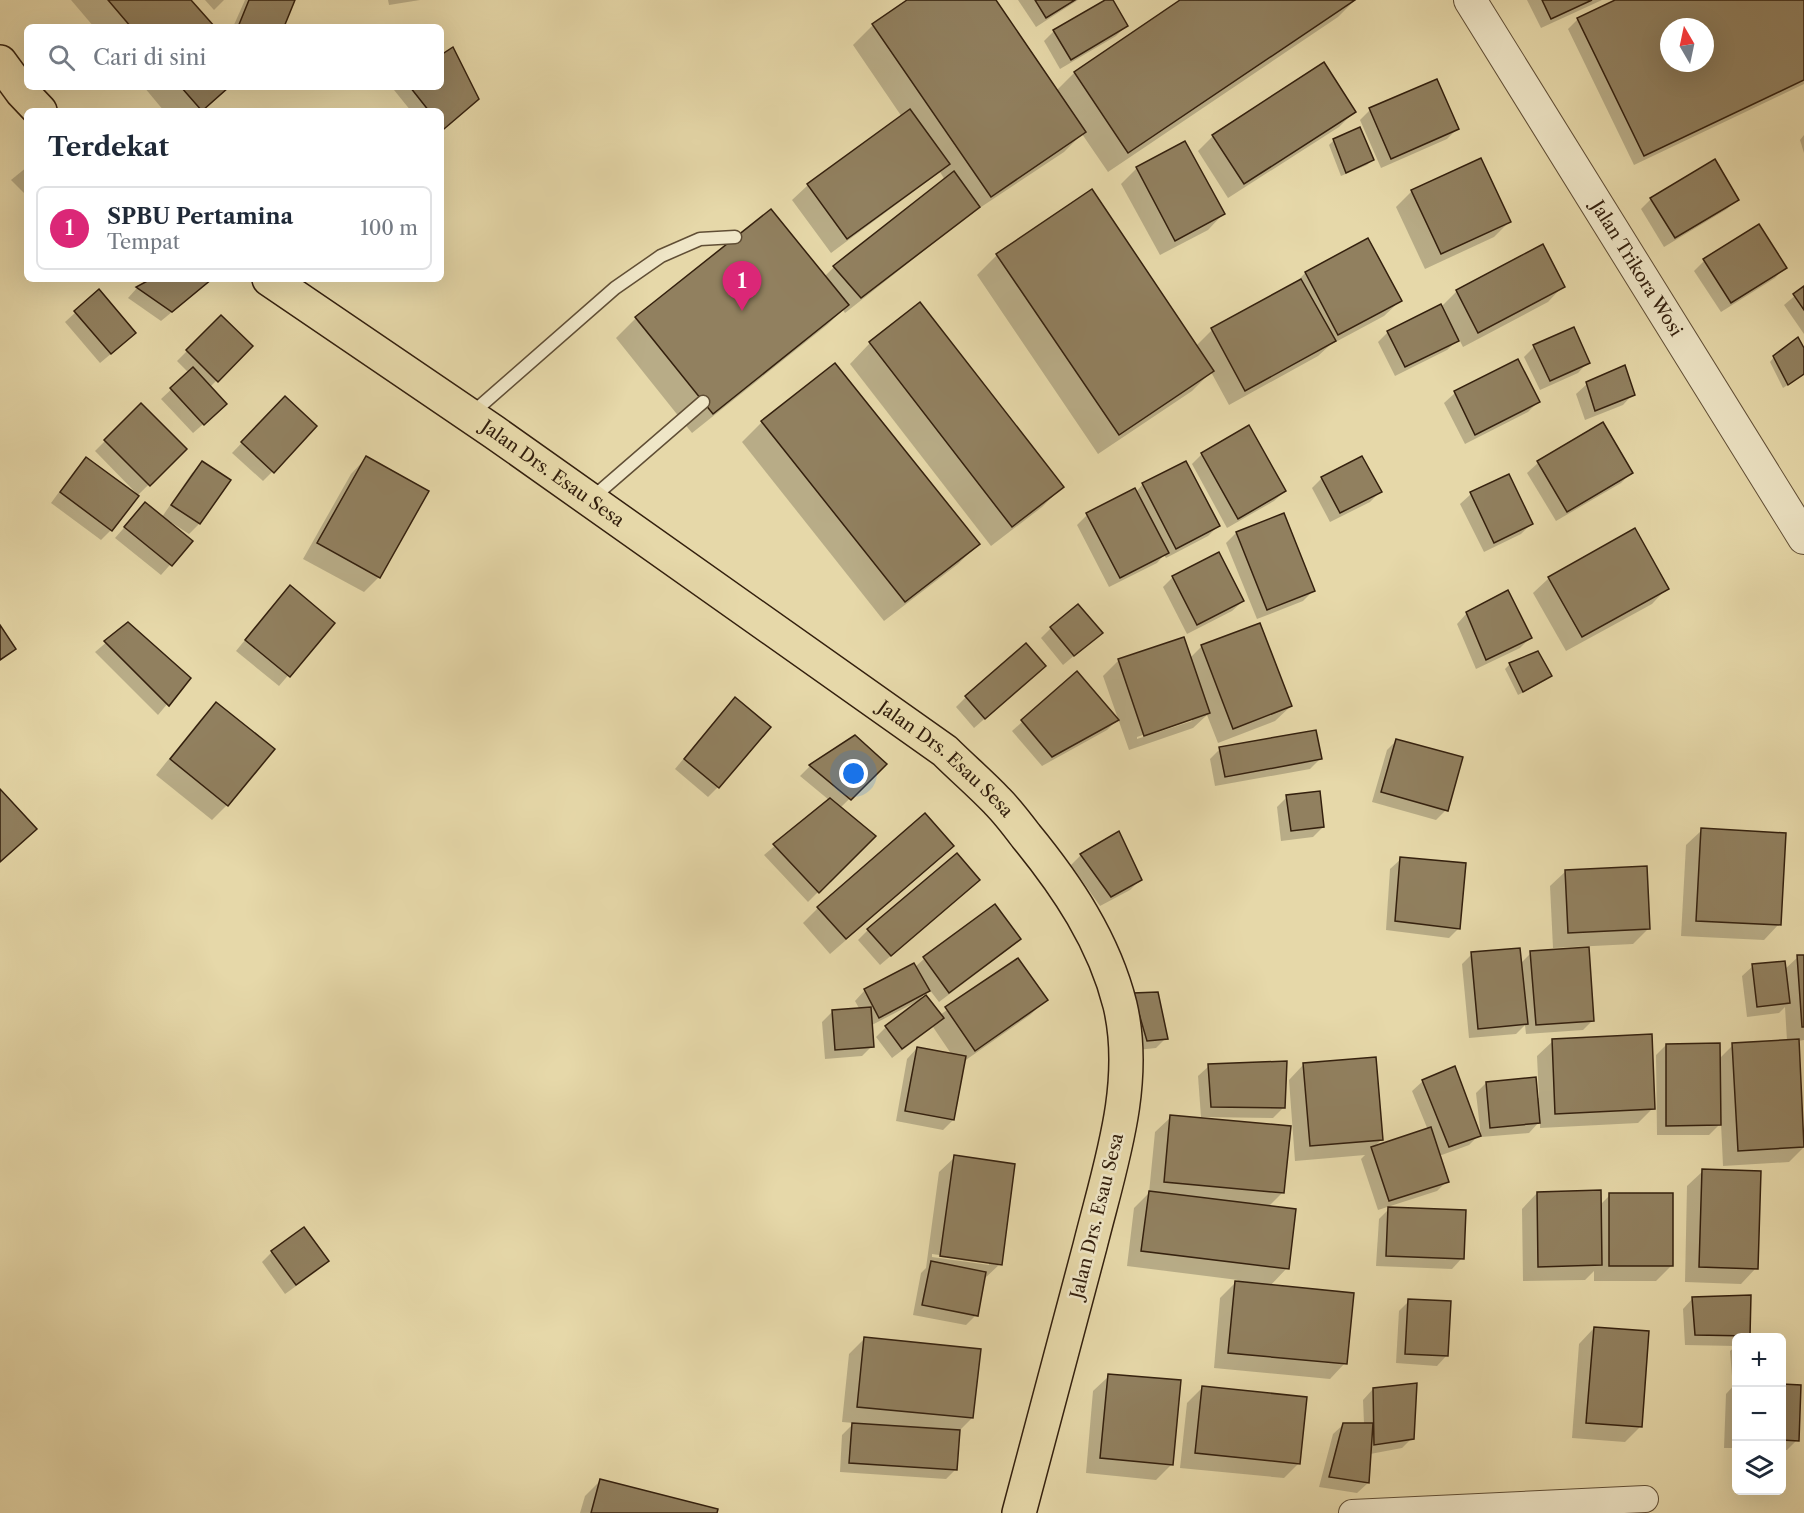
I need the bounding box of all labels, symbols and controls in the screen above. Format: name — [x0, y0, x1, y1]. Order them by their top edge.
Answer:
north arrow — [1660, 18, 1714, 72]
search box — [24, 24, 444, 90]
icon: search — [45, 41, 78, 74]
text: Cari di sini — [93, 44, 206, 71]
text: Terdekat — [48, 131, 169, 163]
street label: Jalan Trikora Wosi — [1585, 194, 1687, 341]
text: SPBU Pertamina — [107, 203, 293, 230]
text: 1 — [65, 216, 74, 240]
text: 100 m — [360, 216, 418, 240]
text: Tempat — [107, 230, 180, 254]
pin: 1 — [722, 262, 762, 311]
street label: Jalan Drs. Esau Sesa — [474, 414, 629, 532]
street label: Jalan Drs. Esau Sesa — [871, 694, 1018, 822]
your location — [839, 759, 868, 788]
street label: Jalan Drs. Esau Sesa — [1065, 1130, 1128, 1304]
map controls — [1732, 1333, 1786, 1495]
button: + — [1732, 1333, 1786, 1387]
button: − — [1732, 1387, 1786, 1441]
button: layers — [1732, 1441, 1786, 1495]

